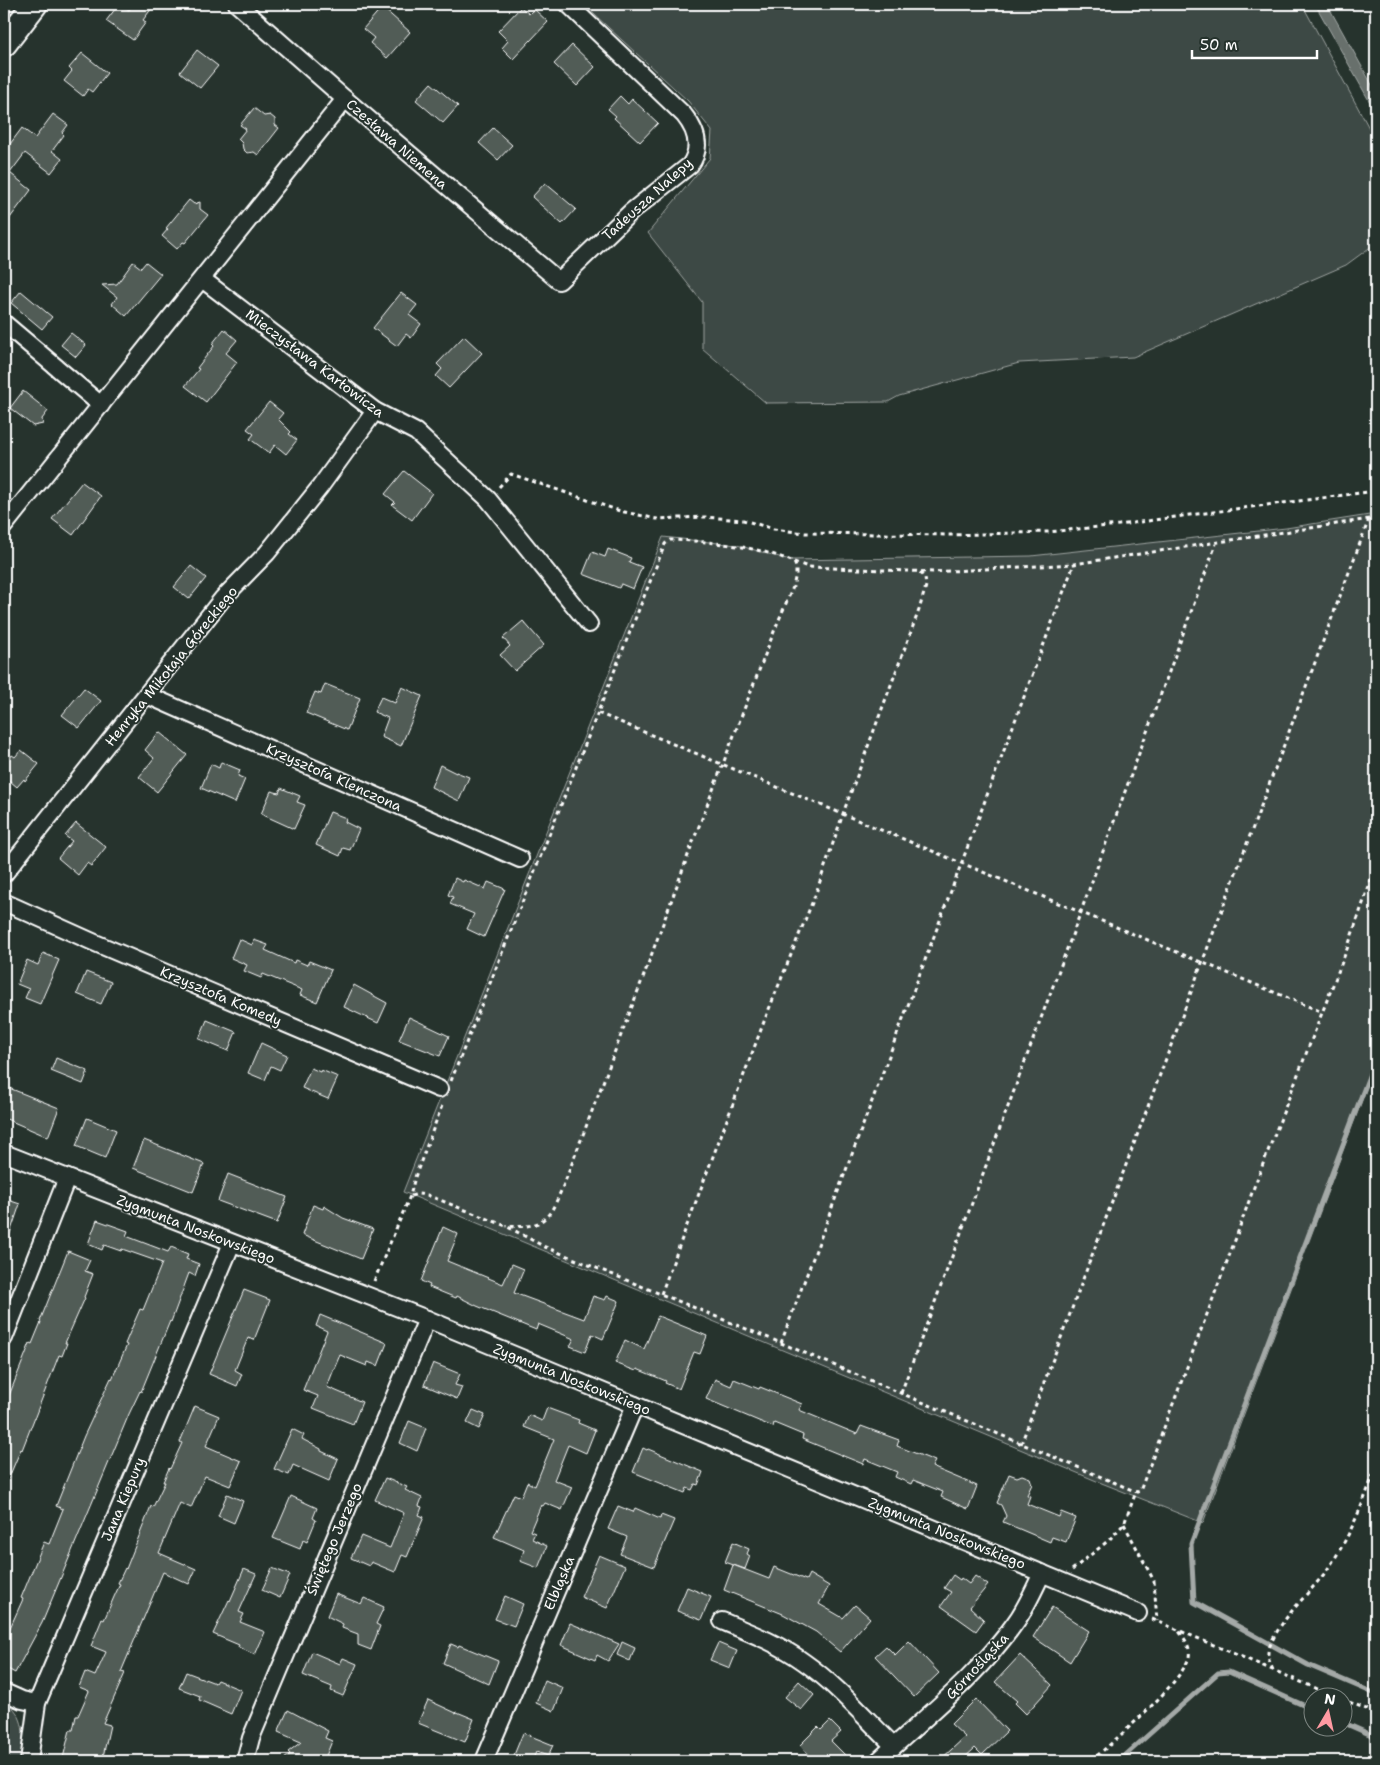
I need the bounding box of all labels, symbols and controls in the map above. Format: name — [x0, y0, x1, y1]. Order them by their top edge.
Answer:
scale bar — [1192, 28, 1318, 60]
text: 50 m — [1200, 35, 1238, 55]
street label: Czesława Niemena — [343, 95, 452, 193]
street label: Tadeusza Nalepy — [598, 154, 696, 244]
street label: Mieczysława Karłowicza — [242, 305, 388, 421]
street label: Henryka Mikołaja Góreckiego — [101, 582, 241, 750]
street label: Krzysztofa Klenczona — [263, 739, 405, 815]
street label: Krzysztofa Komedy — [157, 962, 285, 1030]
street label: Zygmunta Noskowskiego — [114, 1190, 278, 1268]
street label: Zygmunta Noskowskiego — [491, 1339, 653, 1419]
street label: Jana Kiepury — [97, 1454, 149, 1544]
street label: Świętego Jerzego — [302, 1480, 366, 1598]
street label: Zygmunta Noskowskiego — [866, 1493, 1028, 1573]
street label: Elbląska — [540, 1553, 579, 1613]
street label: Górnośląska — [942, 1629, 1013, 1703]
north arrow — [1302, 1688, 1352, 1738]
text: N — [1323, 1689, 1337, 1709]

